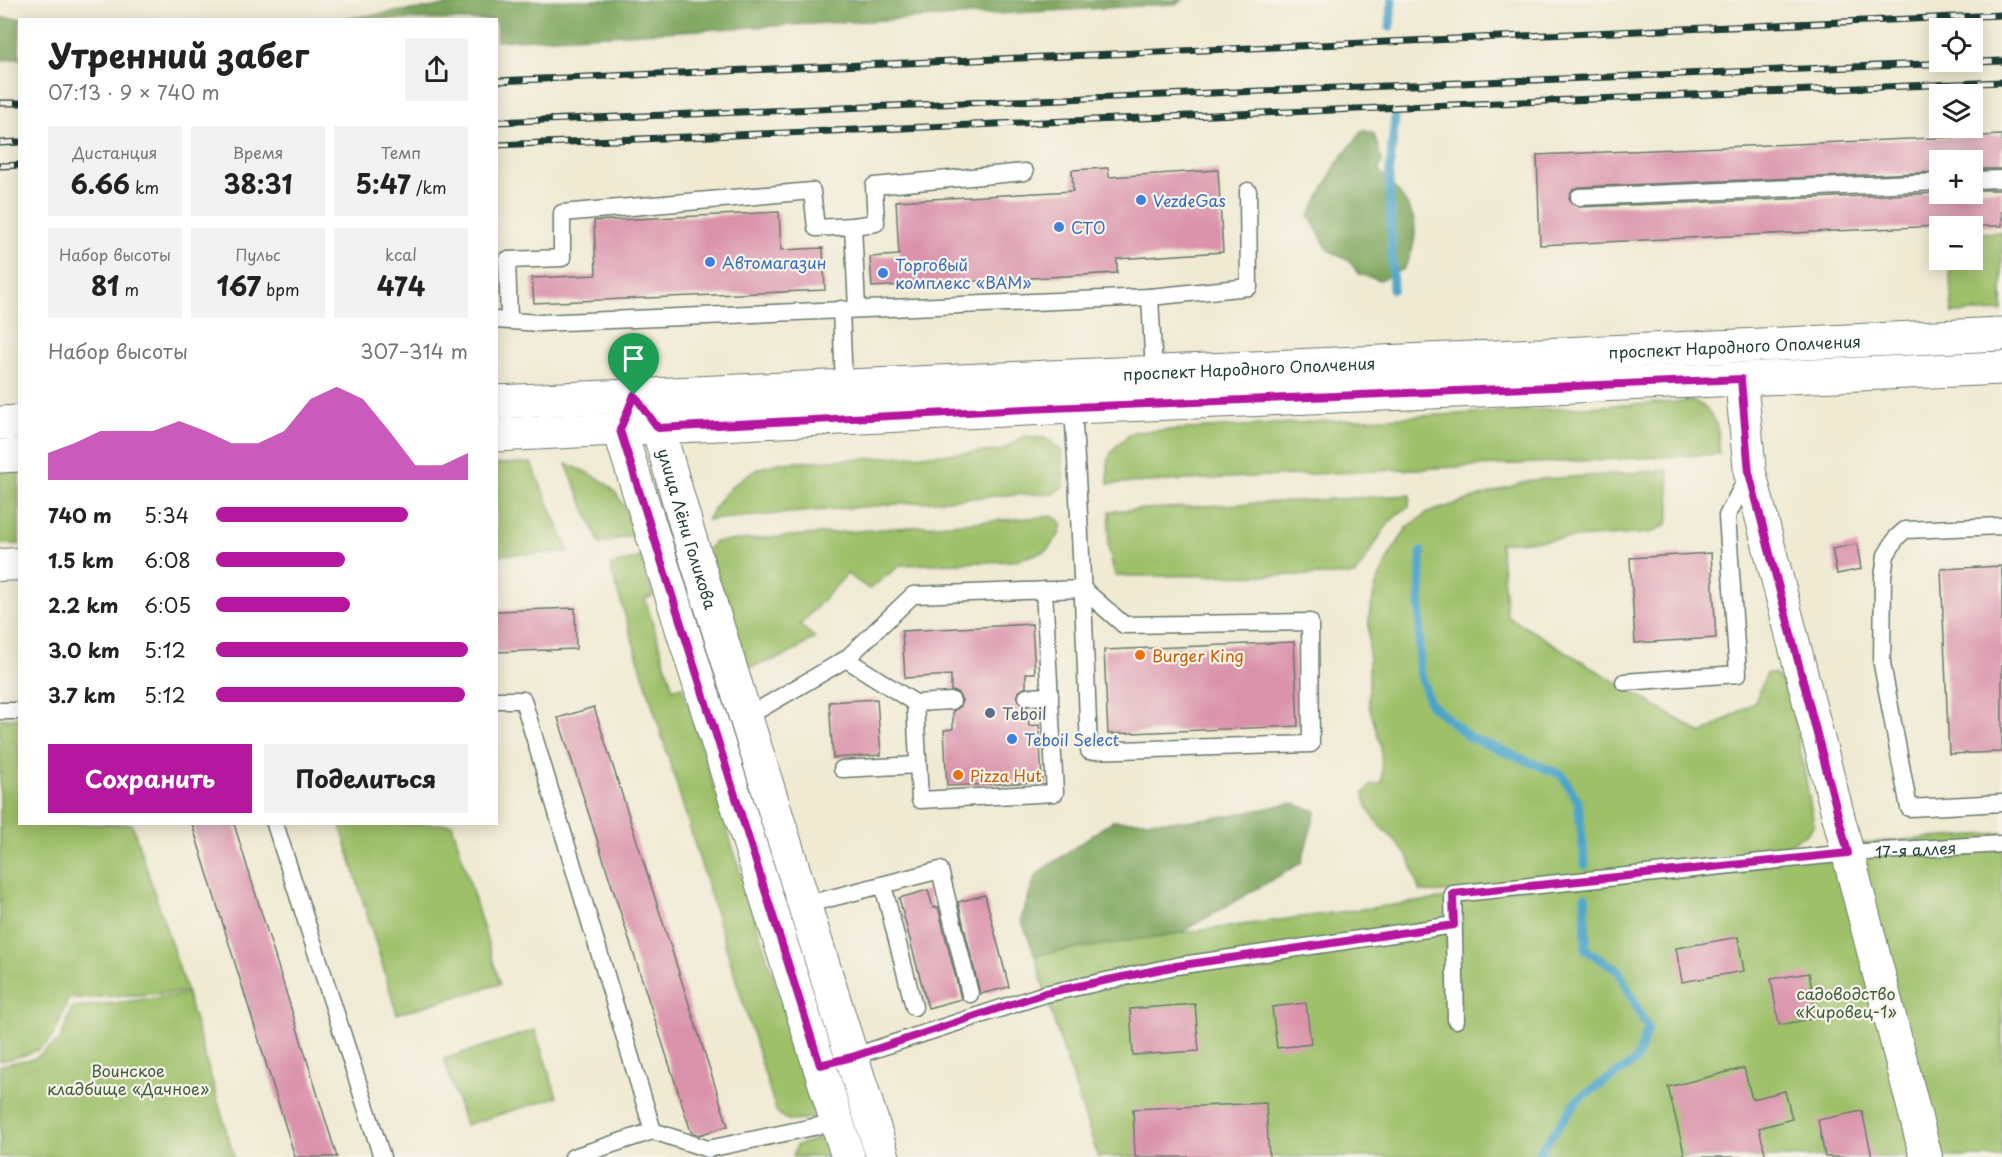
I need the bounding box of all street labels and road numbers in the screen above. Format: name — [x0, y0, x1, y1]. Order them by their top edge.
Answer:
street label: проспект Народного Ополчения — [1608, 328, 1861, 364]
street label: проспект Народного Ополчения — [1122, 350, 1376, 386]
street label: улица Лёни Голикова — [652, 445, 723, 612]
street label: 17-я аллея — [1874, 835, 1957, 863]

